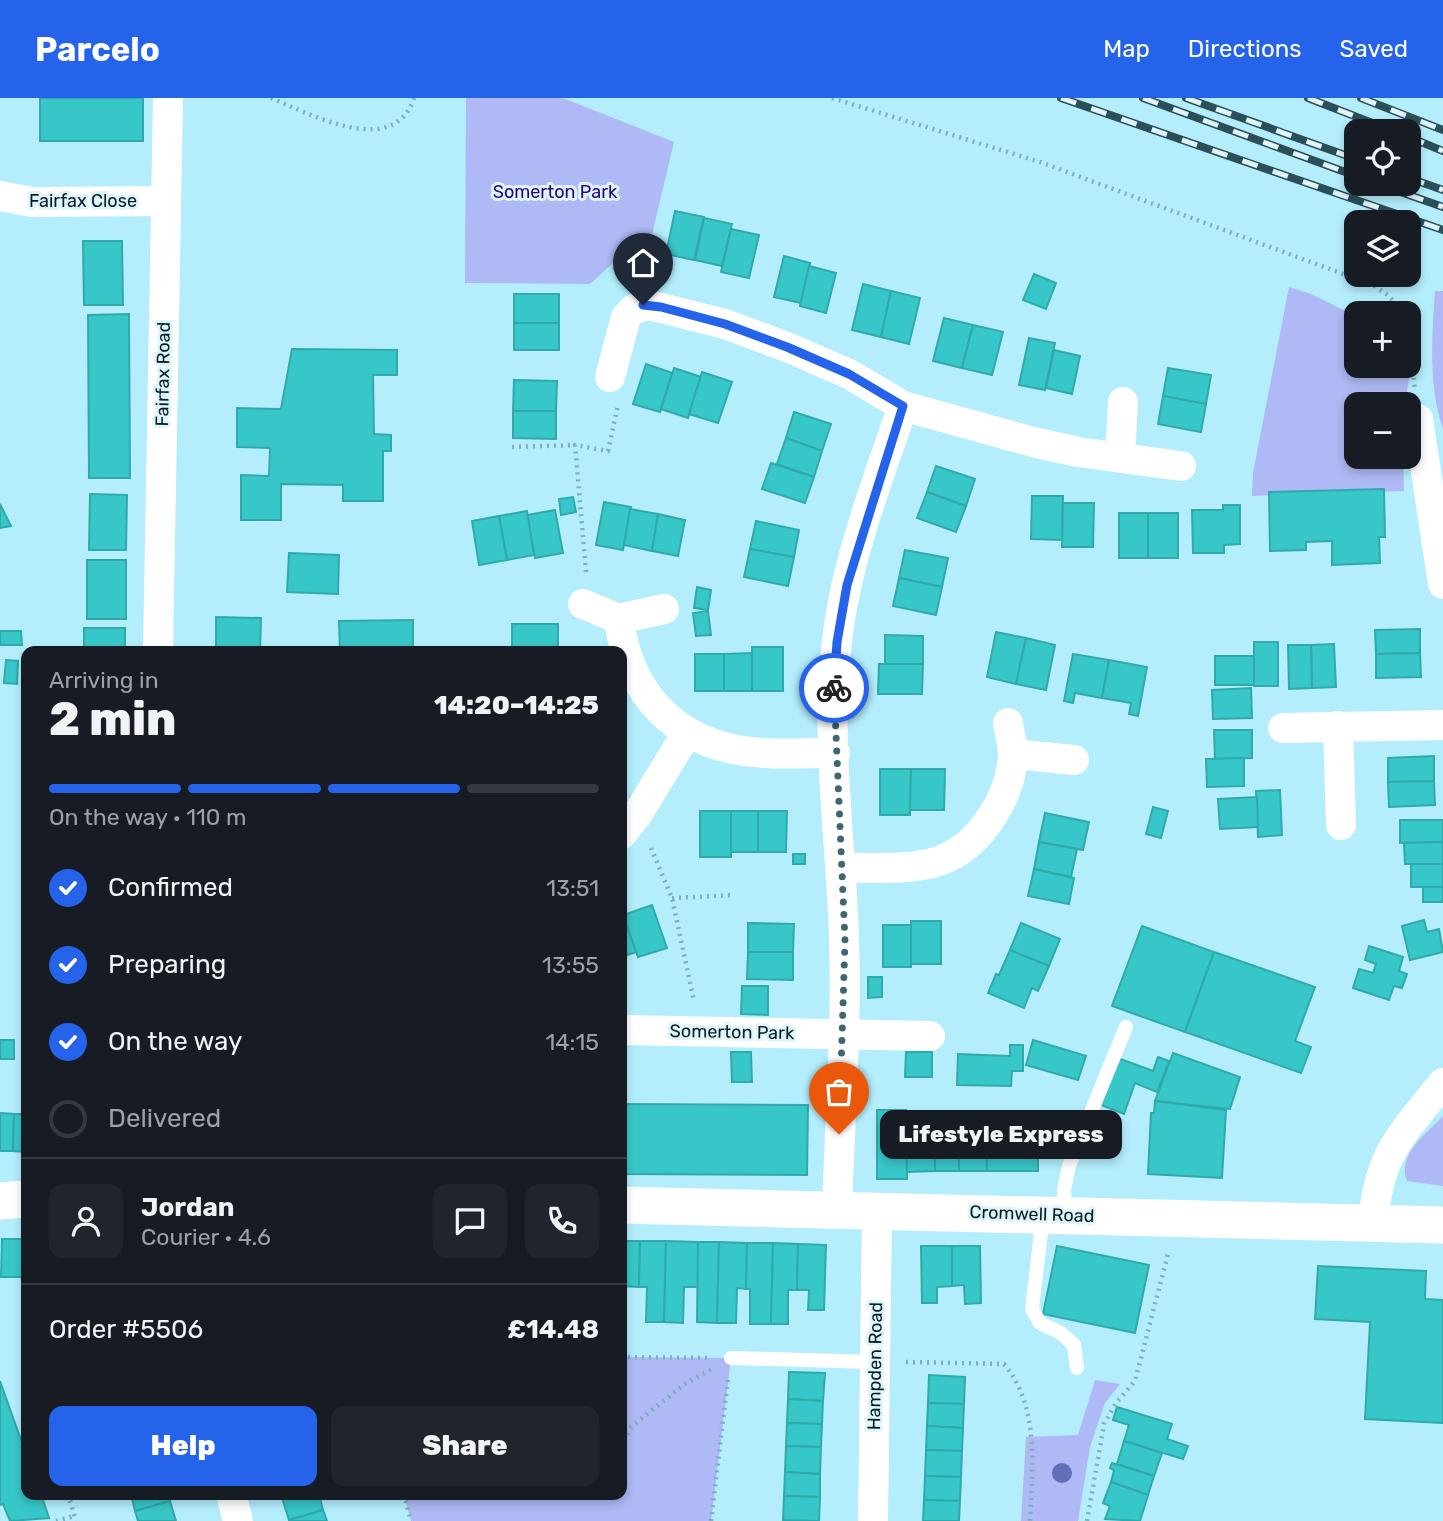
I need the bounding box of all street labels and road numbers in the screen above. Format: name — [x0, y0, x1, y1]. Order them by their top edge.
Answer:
street label: Fairfax Close — [29, 190, 137, 212]
street label: Fairfax Road — [151, 321, 175, 427]
street label: Somerton Park — [670, 1020, 795, 1044]
street label: Cromwell Road — [969, 1201, 1095, 1227]
street label: Hampden Road — [863, 1302, 887, 1430]

